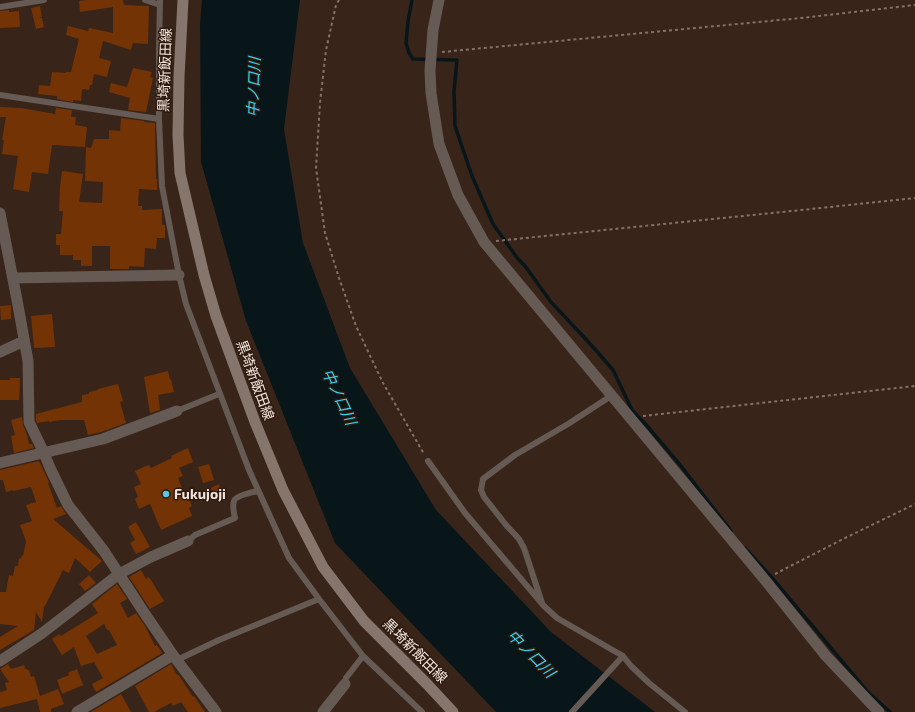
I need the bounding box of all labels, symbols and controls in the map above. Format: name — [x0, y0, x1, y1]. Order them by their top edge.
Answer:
street label: 黒埼新飯田線 — [155, 28, 175, 112]
water label: 中ノ口川 — [244, 57, 264, 117]
street label: 黒埼新飯田線 — [233, 338, 277, 422]
water label: 中ノ口川 — [318, 366, 360, 428]
place label: Fukujoji — [174, 486, 226, 502]
marker: Fukujoji — [161, 489, 171, 499]
street label: 黒埼新飯田線 — [379, 615, 451, 687]
water label: 中ノ口川 — [503, 626, 559, 682]

